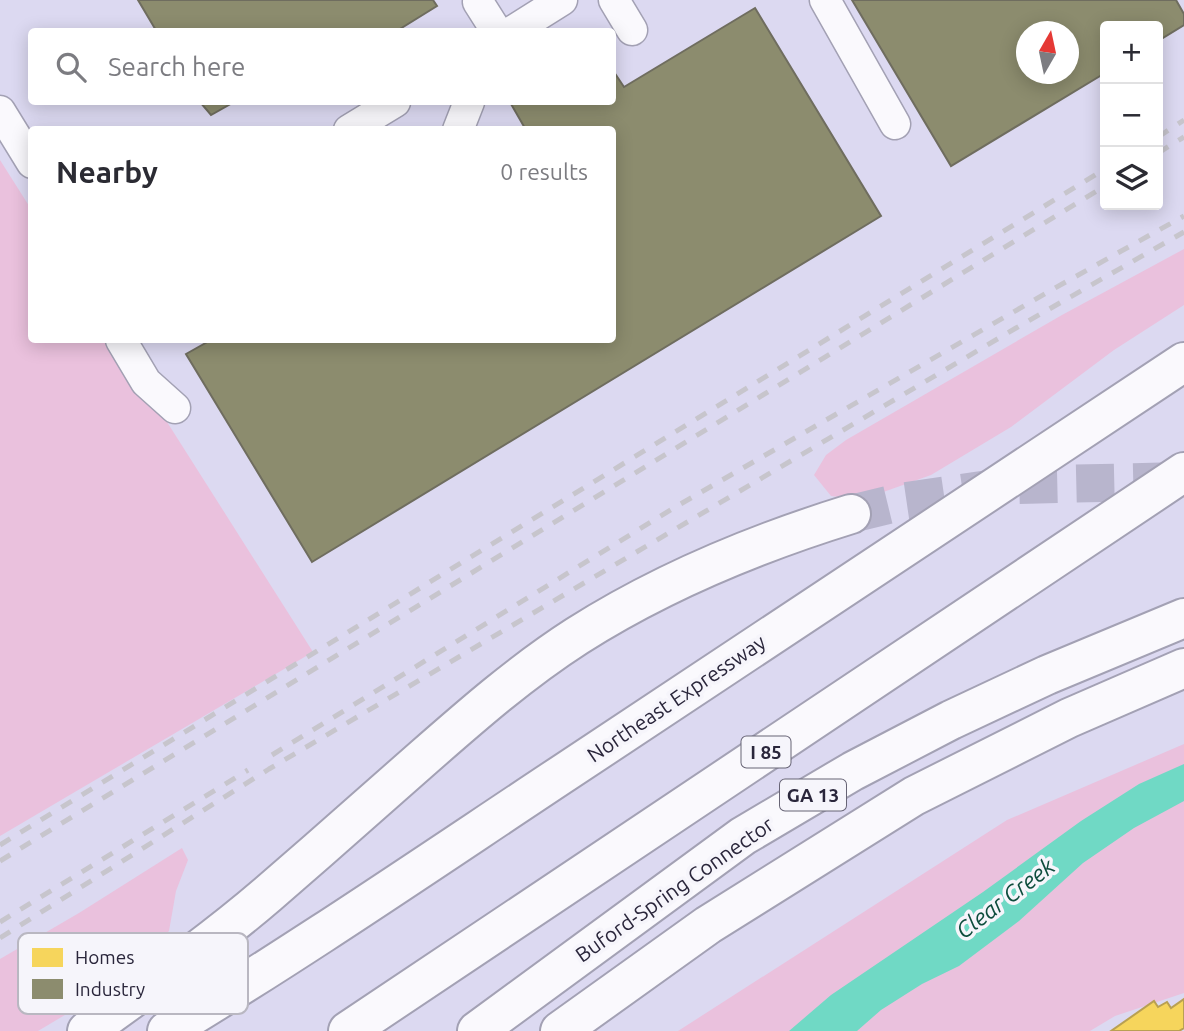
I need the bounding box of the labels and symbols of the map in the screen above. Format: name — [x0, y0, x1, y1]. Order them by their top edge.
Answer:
north arrow — [1016, 21, 1079, 84]
street label: Northeast Expressway — [582, 629, 770, 767]
road number: I 85 — [742, 736, 790, 768]
road number: GA 13 — [780, 780, 846, 810]
street label: Buford-Spring Connector — [570, 811, 778, 967]
water label: Clear Creek — [951, 853, 1059, 943]
legend — [18, 933, 248, 1014]
text: Homes — [75, 946, 135, 968]
text: Industry — [75, 978, 145, 1000]

